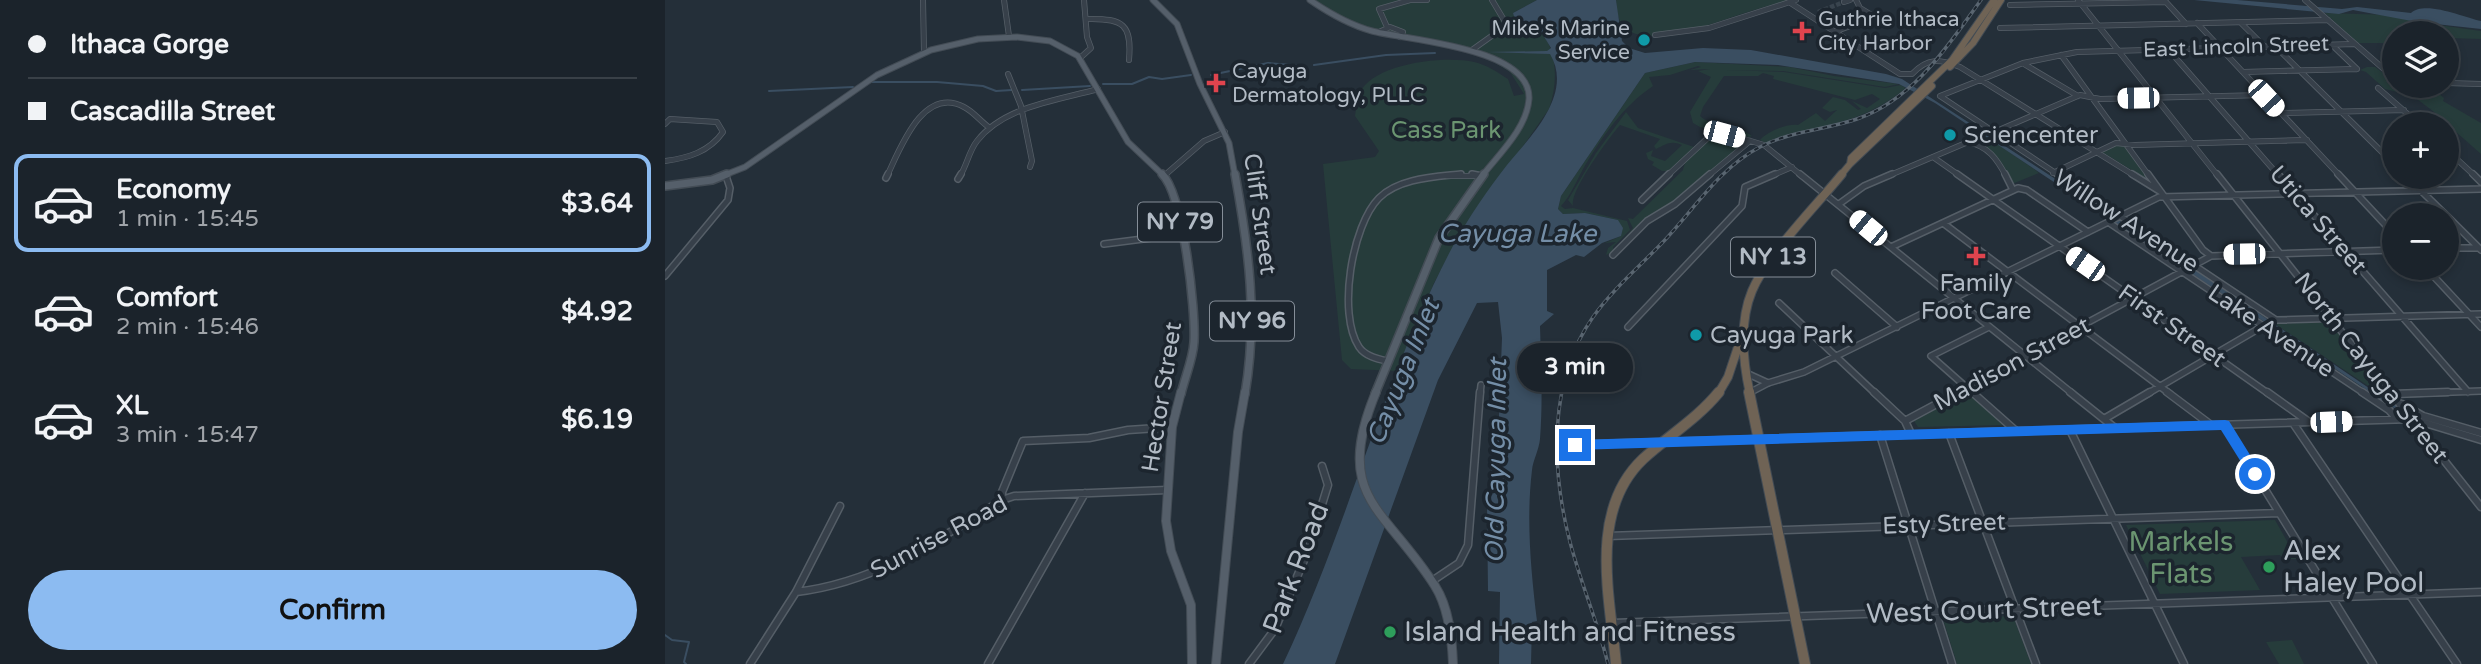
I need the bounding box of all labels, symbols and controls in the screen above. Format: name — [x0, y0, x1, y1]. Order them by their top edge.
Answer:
place label: Guthrie Ithaca City Harbor — [1818, 7, 1959, 56]
place label: Mike's Marine Service — [1491, 16, 1630, 65]
marker: Guthrie Ithaca City Harbor — [1792, 21, 1812, 41]
map controls — [2382, 21, 2459, 280]
button: layers — [2382, 21, 2459, 98]
text: Ithaca Gorge — [70, 29, 229, 60]
street label: East Lincoln Street — [2143, 31, 2329, 63]
marker: Mike's Marine Service — [1636, 32, 1652, 48]
place label: Cayuga Dermatology, PLLC — [1232, 59, 1424, 108]
marker: Cayuga Dermatology, PLLC — [1206, 73, 1226, 93]
car — [2244, 75, 2289, 121]
car — [2117, 87, 2160, 109]
text: Cascadilla Street — [70, 96, 275, 127]
button: + — [2382, 112, 2459, 189]
park label: Cass Park — [1391, 116, 1501, 145]
car — [1701, 118, 1748, 150]
place label: Sciencenter — [1964, 121, 2099, 150]
marker: Sciencenter — [1942, 127, 1958, 143]
street label: Cliff Street — [1237, 152, 1283, 276]
street label: Utica Street — [2263, 160, 2373, 280]
street label: Willow Avenue — [2048, 163, 2204, 279]
icon: car — [32, 172, 95, 235]
text: Economy — [116, 174, 231, 205]
text: $3.64 — [561, 188, 633, 219]
road number: NY 79 — [1138, 202, 1222, 242]
button: − — [2382, 203, 2459, 280]
text: 1 min · 15:45 — [116, 205, 259, 233]
car — [1846, 206, 1891, 250]
water label: Cayuga Lake — [1438, 218, 1597, 249]
road number: NY 13 — [1731, 238, 1815, 276]
car — [2062, 243, 2109, 285]
car — [2223, 243, 2266, 265]
marker: Family Foot Care — [1966, 246, 1986, 266]
street label: North Cayuga Street — [2288, 267, 2454, 469]
place label: Family Foot Care — [1921, 269, 2031, 326]
street label: First Street — [2113, 278, 2231, 374]
street label: Lake Avenue — [2202, 278, 2340, 384]
icon: car — [32, 280, 95, 343]
text: Comfort — [116, 282, 218, 313]
water label: Cayuga Inlet — [1360, 292, 1447, 449]
text: $4.92 — [561, 296, 633, 327]
road number: NY 96 — [1210, 302, 1294, 340]
street label: Madison Street — [1929, 311, 2095, 417]
text: 2 min · 15:46 — [116, 313, 259, 341]
street label: Hector Street — [1136, 320, 1188, 474]
place label: Cayuga Park — [1710, 321, 1854, 350]
marker: Cayuga Park — [1688, 327, 1704, 343]
callout: 3 min — [1517, 344, 1633, 392]
text: 3 min — [1544, 353, 1606, 381]
water label: Old Cayuga Inlet — [1479, 355, 1513, 564]
icon: car — [32, 388, 95, 451]
text: XL — [116, 390, 148, 421]
text: $6.19 — [561, 404, 633, 435]
car — [2310, 411, 2353, 433]
text: 3 min · 15:47 — [116, 421, 259, 449]
route end — [1559, 429, 1591, 461]
route start — [2239, 458, 2271, 490]
street label: Sunrise Road — [866, 489, 1012, 585]
street label: Park Road — [1255, 498, 1337, 638]
street label: Esty Street — [1882, 507, 2006, 541]
park label: Markels Flats — [2129, 525, 2233, 591]
place label: Alex Haley Pool — [2283, 534, 2424, 600]
marker: Alex Haley Pool — [2261, 559, 2277, 575]
button: Confirm — [28, 570, 637, 650]
street label: West Court Street — [1865, 589, 2103, 631]
place label: Island Health and Fitness — [1404, 615, 1736, 649]
marker: Island Health and Fitness — [1382, 624, 1398, 640]

